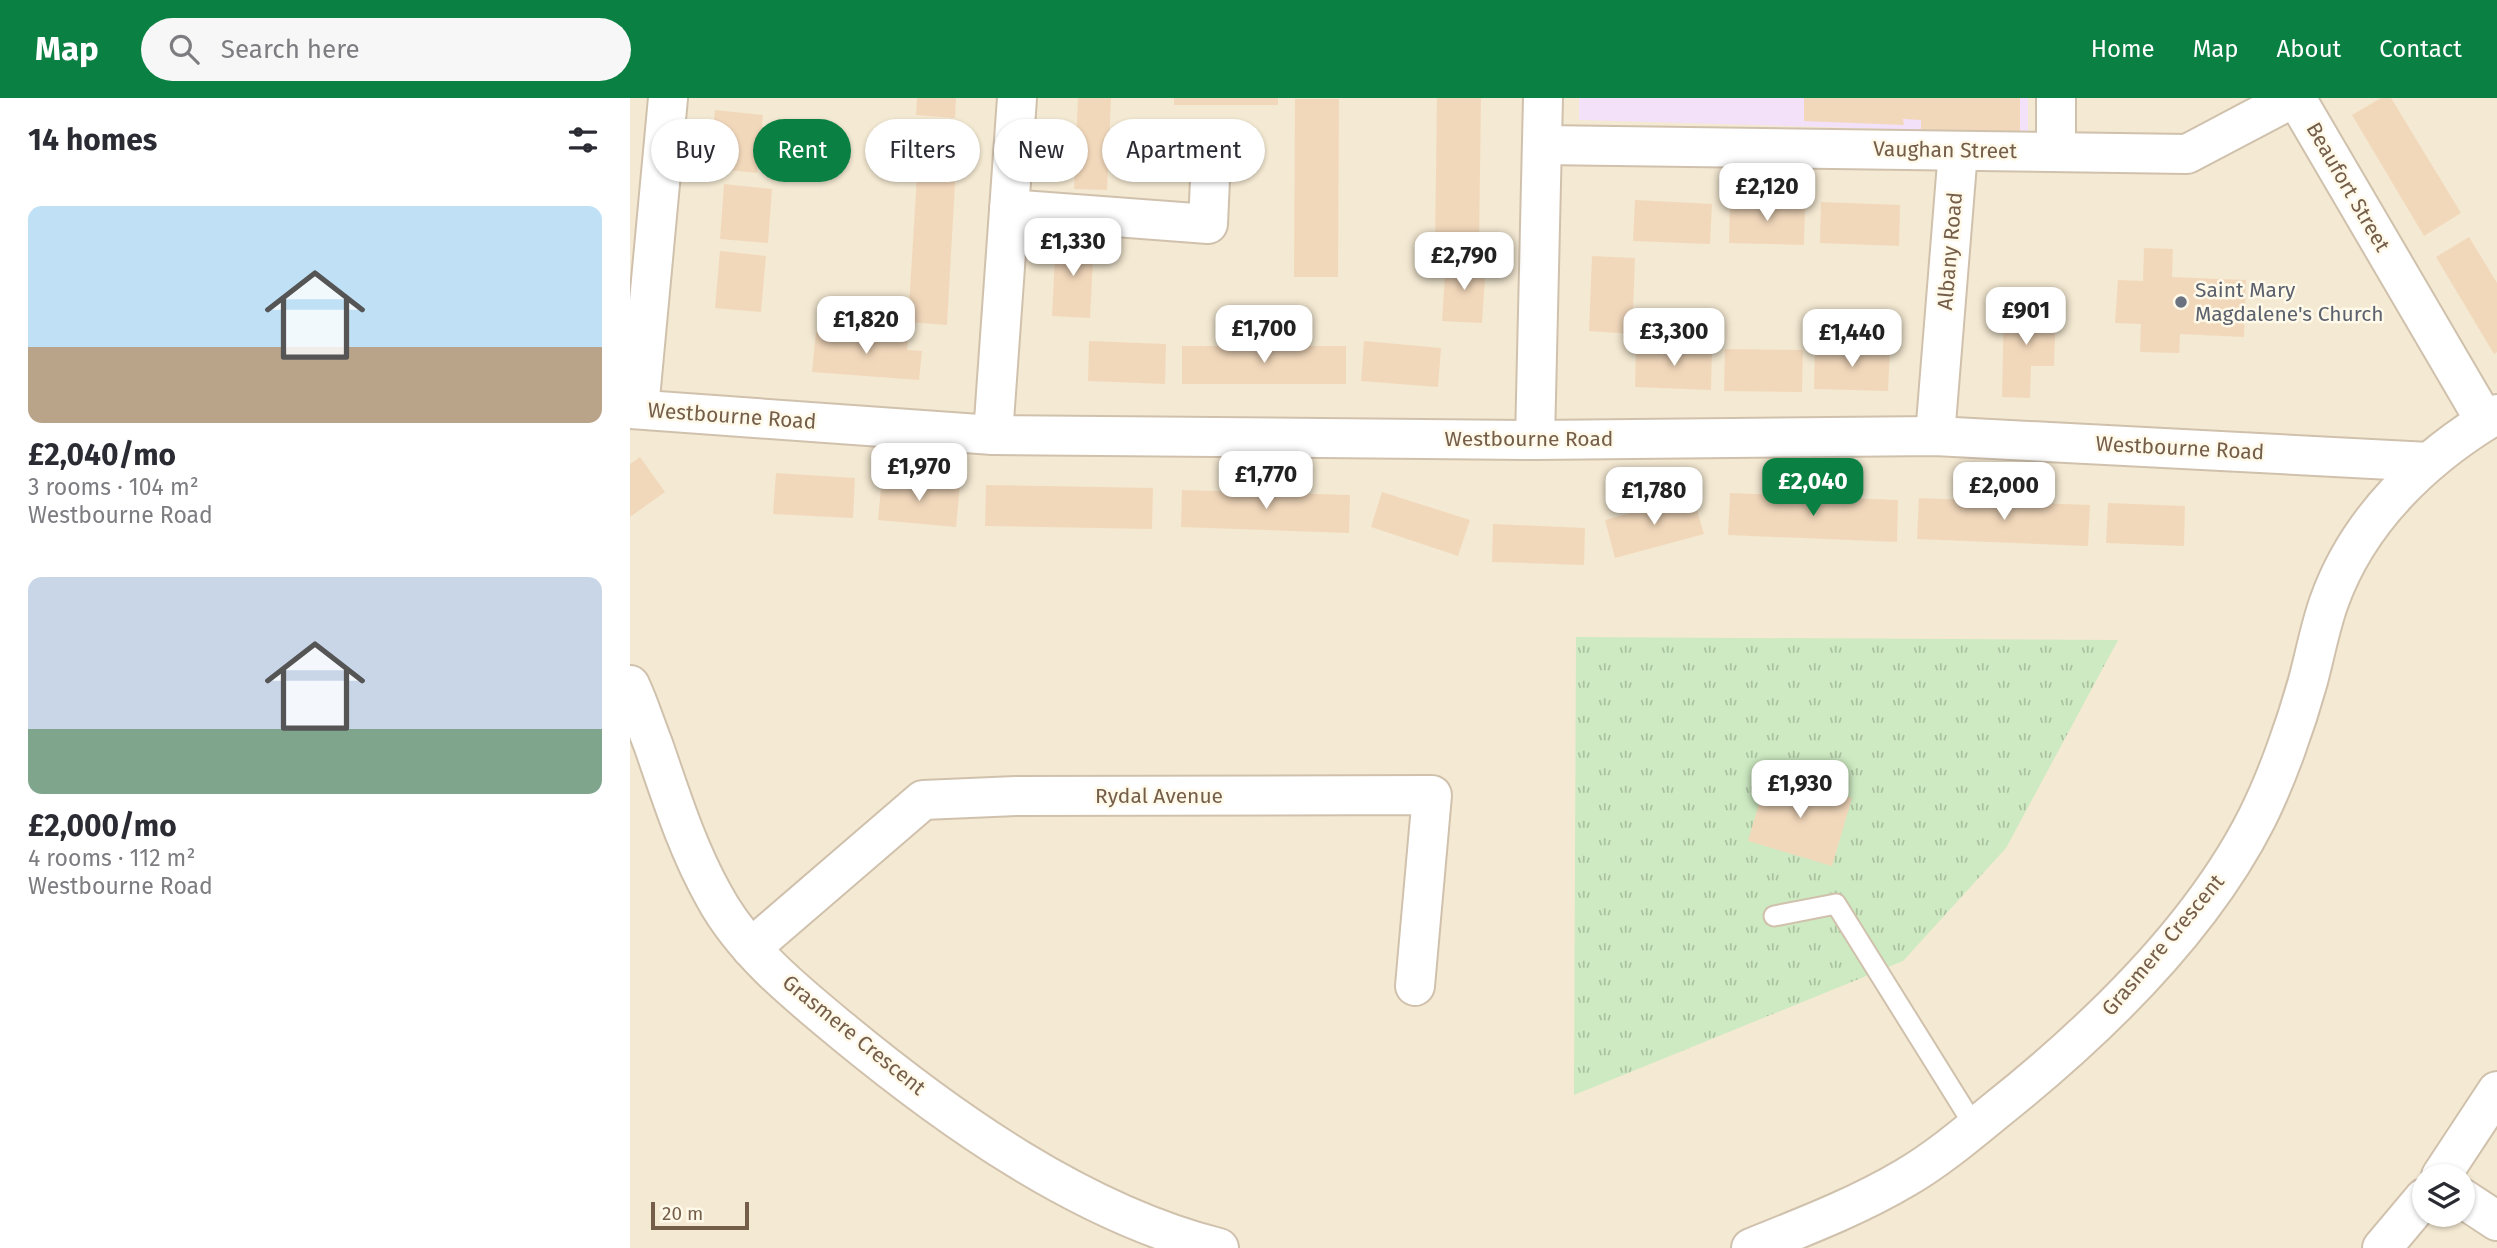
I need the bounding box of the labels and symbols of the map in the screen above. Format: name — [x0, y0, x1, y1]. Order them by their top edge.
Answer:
street label: Beaufort Street — [2300, 118, 2396, 257]
street label: Vaughan Street — [1873, 136, 2018, 164]
pin: £2,120 — [1710, 164, 1824, 223]
street label: Albany Road — [1932, 191, 1968, 311]
pin: £1,330 — [1016, 218, 1130, 278]
pin: £2,790 — [1407, 232, 1521, 292]
place label: Saint Mary Magdalene's Church — [2195, 277, 2384, 327]
pin: £901 — [1985, 288, 2067, 347]
marker: Saint Mary Magdalene's Church — [2173, 294, 2189, 310]
pin: £1,820 — [809, 296, 923, 356]
pin: £1,700 — [1207, 306, 1321, 365]
pin: £3,300 — [1617, 308, 1731, 368]
pin: £1,440 — [1795, 310, 1909, 369]
street label: Westbourne Road — [647, 397, 817, 435]
street label: Westbourne Road — [1445, 426, 1613, 452]
street label: Westbourne Road — [2095, 431, 2265, 465]
pin: £1,970 — [862, 444, 976, 503]
pin: £1,770 — [1209, 452, 1323, 511]
pin: £2,040 — [1756, 458, 1870, 518]
pin: £2,000 — [1947, 462, 2061, 522]
pin: £1,780 — [1597, 468, 1711, 527]
pin: £1,930 — [1743, 760, 1857, 820]
street label: Rydal Avenue — [1095, 783, 1223, 809]
street label: Grasmere Crescent — [2096, 869, 2230, 1021]
street label: Grasmere Crescent — [777, 969, 931, 1101]
scale bar — [651, 1199, 749, 1231]

